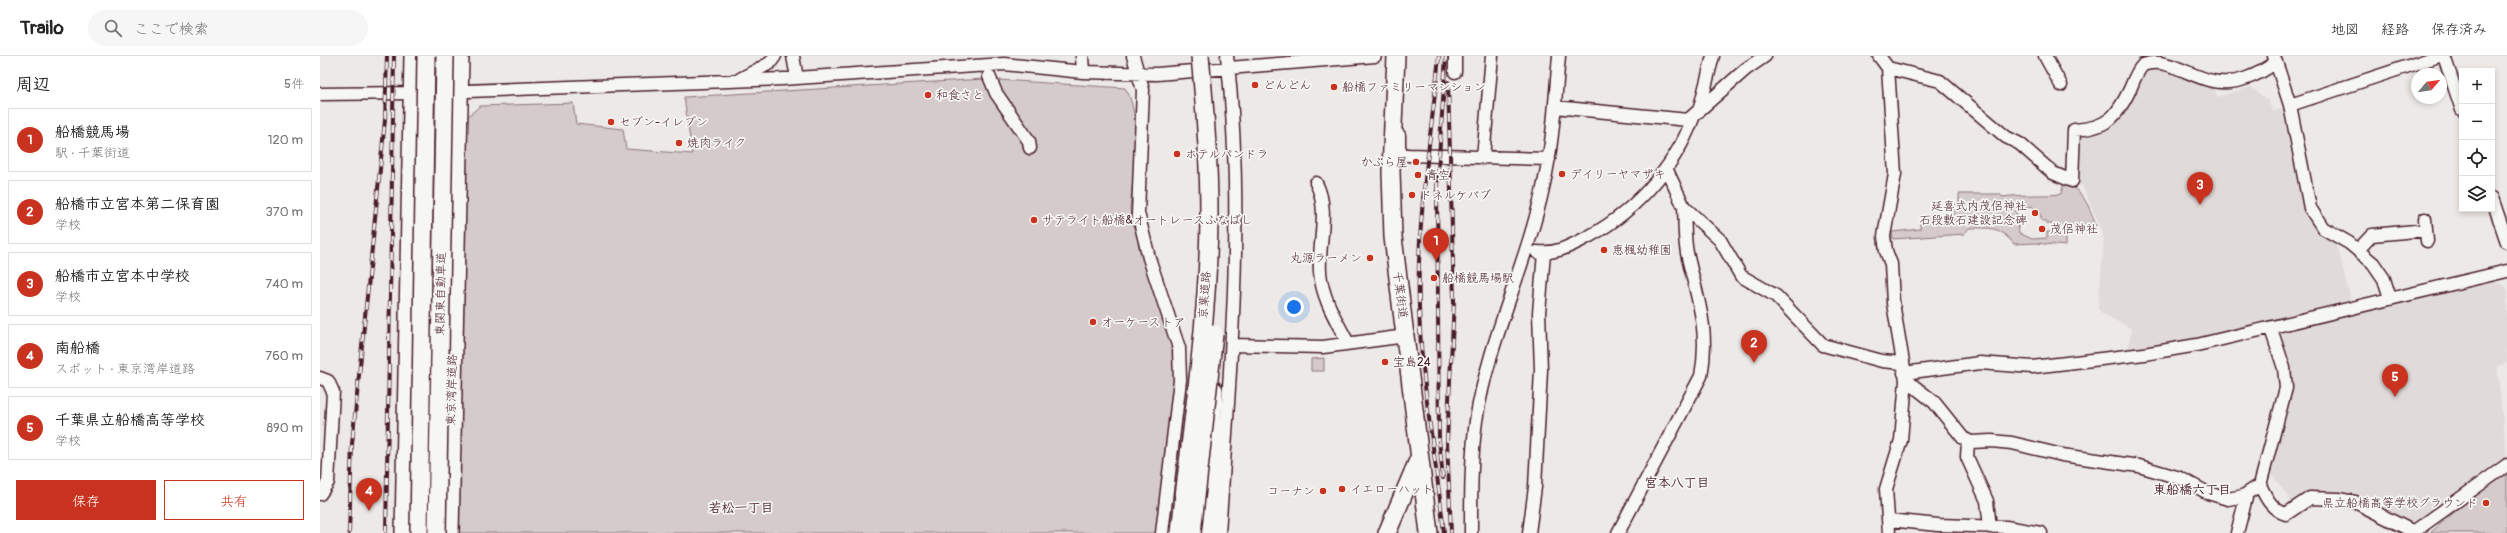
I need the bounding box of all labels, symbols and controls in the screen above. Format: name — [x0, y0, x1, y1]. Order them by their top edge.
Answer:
search box — [88, 10, 368, 46]
text: Trailo — [20, 16, 64, 40]
icon: search — [102, 17, 124, 39]
text: ここで検索 — [134, 20, 209, 39]
text: 地図 — [2331, 21, 2359, 38]
text: 経路 — [2381, 21, 2409, 38]
text: 保存済み — [2431, 21, 2487, 38]
north arrow — [2411, 68, 2447, 104]
map controls — [2459, 68, 2495, 212]
button: + — [2459, 68, 2495, 104]
text: 周辺 — [16, 74, 50, 95]
text: 5件 — [284, 76, 304, 92]
place label: どんどん — [1263, 78, 1311, 93]
marker: どんどん — [1250, 80, 1260, 90]
place label: 船橋ファミリーマンション — [1342, 80, 1486, 95]
marker: 船橋ファミリーマンション — [1329, 82, 1339, 92]
place label: 和食さと — [936, 88, 984, 103]
marker: 和食さと — [923, 90, 933, 100]
button: − — [2459, 104, 2495, 140]
place label: セブン-イレブン — [619, 115, 708, 130]
marker: セブン-イレブン — [606, 117, 616, 127]
text: 船橋競馬場 — [55, 123, 130, 142]
text: 1 — [27, 132, 33, 148]
text: 120 m — [267, 132, 303, 148]
place label: 焼肉ライク — [687, 136, 746, 151]
marker: 焼肉ライク — [674, 138, 684, 148]
button: locate — [2459, 140, 2495, 176]
text: 駅 · 千葉街道 — [55, 145, 130, 161]
place label: ホテルパンドラ — [1185, 147, 1269, 162]
marker: ホテルパンドラ — [1172, 149, 1182, 159]
place label: かぶら屋 — [1360, 155, 1408, 170]
marker: かぶら屋 — [1411, 157, 1421, 167]
place label: デイリーヤマザキ — [1570, 167, 1666, 182]
place label: 青空 — [1426, 168, 1450, 183]
marker: デイリーヤマザキ — [1557, 169, 1567, 179]
marker: 青空 — [1413, 170, 1423, 180]
pin: 3 — [2187, 172, 2213, 205]
button: layers — [2459, 176, 2495, 212]
place label: ドネルケバブ — [1420, 188, 1491, 203]
marker: ドネルケバブ — [1407, 190, 1417, 200]
text: 船橋市立宮本第二保育園 — [55, 195, 220, 214]
place label: 延喜式内茂侶神社 石段敷石建設記念碑 — [1919, 199, 2027, 228]
text: 2 — [26, 204, 34, 220]
text: 370 m — [266, 204, 303, 220]
marker: 延喜式内茂侶神社 石段敷石建設記念碑 — [2030, 208, 2040, 218]
place label: サテライト船橋&オートレースふなばし — [1042, 213, 1253, 228]
marker: サテライト船橋&オートレースふなばし — [1029, 215, 1039, 225]
text: 学校 — [55, 217, 81, 233]
place label: 茂侶神社 — [2050, 222, 2098, 237]
marker: 茂侶神社 — [2037, 224, 2047, 234]
pin: 1 — [1423, 228, 1449, 261]
place label: 恵楓幼稚園 — [1612, 243, 1672, 258]
marker: 恵楓幼稚園 — [1599, 245, 1609, 255]
place label: 丸源ラーメン — [1290, 251, 1362, 266]
street label: 東関東自動車道 — [433, 252, 449, 336]
marker: 丸源ラーメン — [1365, 253, 1375, 263]
text: 船橋市立宮本中学校 — [55, 267, 190, 286]
street label: 千葉街道 — [1390, 270, 1410, 320]
street label: 京葉道路 — [1196, 271, 1214, 319]
place label: 船橋競馬場駅 — [1442, 271, 1514, 286]
marker: 船橋競馬場駅 — [1429, 273, 1439, 283]
text: 3 — [26, 276, 34, 292]
text: 740 m — [265, 276, 303, 292]
text: 学校 — [55, 289, 81, 305]
your location — [1284, 297, 1304, 317]
place label: オーケーストア — [1101, 315, 1185, 330]
marker: オーケーストア — [1088, 317, 1098, 327]
pin: 2 — [1741, 330, 1767, 363]
text: 南船橋 — [55, 339, 100, 358]
text: 4 — [26, 348, 34, 364]
text: 760 m — [265, 348, 303, 364]
street label: 東京湾岸道路 — [444, 354, 460, 426]
place label: 宝島24 — [1393, 355, 1431, 370]
marker: 宝島24 — [1380, 357, 1390, 367]
text: スポット · 東京湾岸道路 — [55, 361, 195, 377]
pin: 5 — [2382, 364, 2408, 397]
text: 千葉県立船橋高等学校 — [55, 411, 205, 430]
text: 5 — [26, 420, 34, 436]
text: 890 m — [267, 420, 303, 436]
text: 学校 — [55, 433, 81, 449]
district label: 宮本八丁目 — [1644, 475, 1710, 491]
pin: 4 — [356, 478, 382, 511]
button: 保存 — [16, 480, 156, 520]
button: 共有 — [164, 480, 304, 520]
place label: イエローハット — [1350, 482, 1434, 497]
district label: 東船橋六丁目 — [2153, 482, 2231, 498]
place label: コーナン — [1267, 484, 1315, 499]
marker: イエローハット — [1337, 484, 1347, 494]
marker: コーナン — [1318, 486, 1328, 496]
place label: 県立船橋高等学校グラウンド — [2322, 496, 2478, 511]
marker: 県立船橋高等学校グラウンド — [2481, 498, 2491, 508]
district label: 若松一丁目 — [708, 500, 774, 516]

